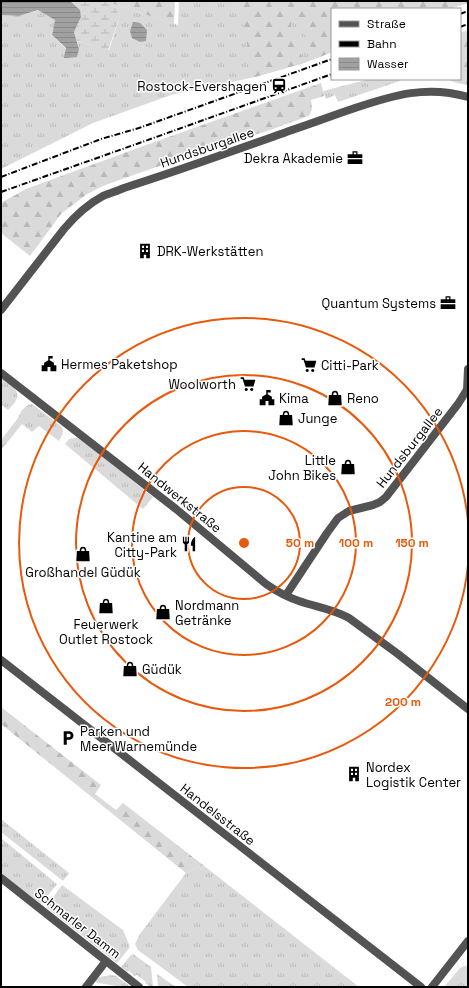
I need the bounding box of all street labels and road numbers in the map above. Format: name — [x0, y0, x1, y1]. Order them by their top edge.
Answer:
street label: Hundsburgallee — [158, 123, 256, 172]
street label: Hundsburgallee — [372, 403, 446, 491]
street label: Handwerkstraße — [134, 458, 225, 536]
street label: Handelsstraße — [177, 780, 259, 849]
street label: Schmarler Damm — [31, 884, 124, 962]

